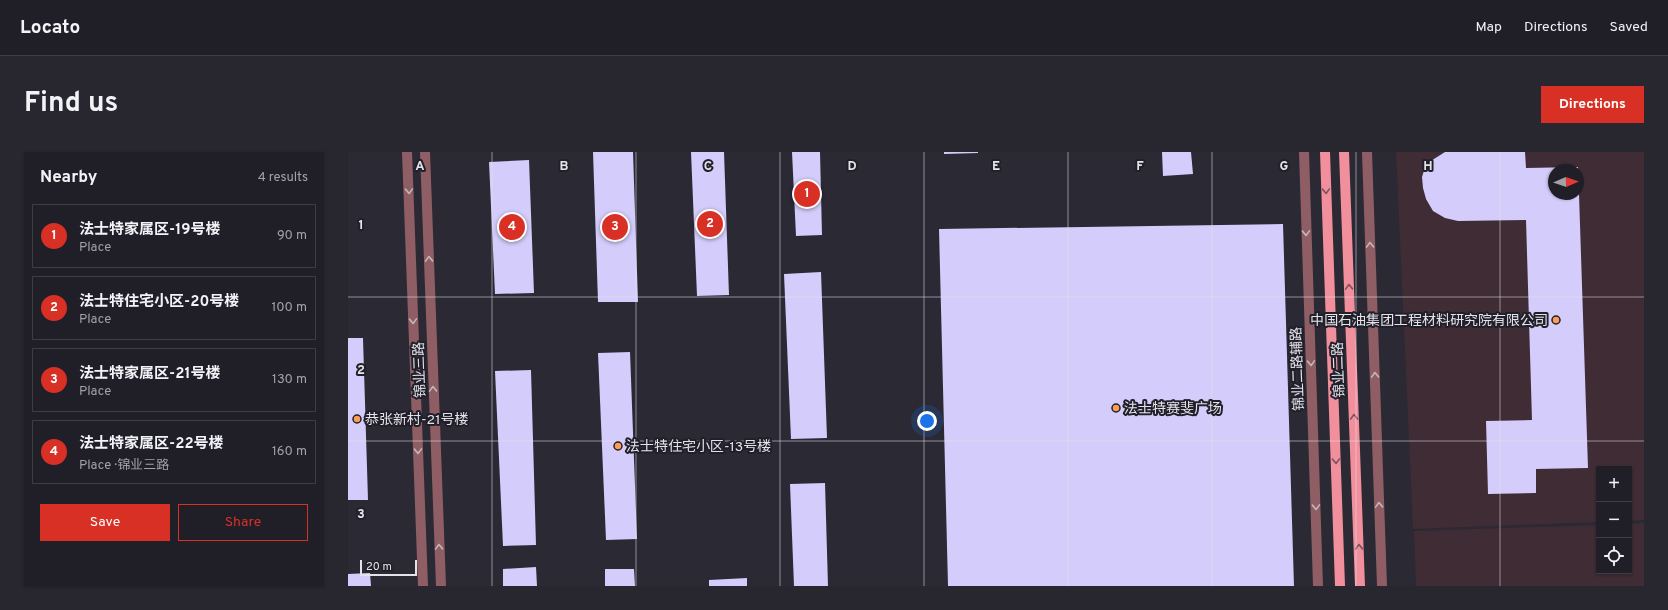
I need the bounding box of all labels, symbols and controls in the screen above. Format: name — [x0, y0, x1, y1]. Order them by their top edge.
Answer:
text: Locato — [20, 16, 80, 40]
text: Map — [1476, 19, 1502, 36]
text: Directions — [1524, 19, 1588, 36]
text: Saved — [1610, 19, 1648, 36]
text: Find us — [24, 86, 118, 122]
button: Directions — [1541, 86, 1644, 123]
text: A — [415, 159, 425, 175]
text: B — [560, 159, 569, 175]
text: C — [704, 159, 712, 175]
text: D — [847, 159, 857, 175]
text: E — [992, 159, 1000, 175]
text: F — [1136, 159, 1144, 175]
text: G — [1280, 159, 1289, 175]
text: H — [1423, 159, 1433, 175]
north arrow — [1548, 164, 1584, 200]
text: Nearby — [40, 167, 97, 189]
text: 4 results — [258, 170, 308, 186]
pin: 1 — [794, 179, 820, 209]
one-way arrow — [404, 188, 413, 194]
one-way arrow — [1322, 188, 1330, 194]
pin: 2 — [697, 209, 723, 239]
pin: 4 — [499, 212, 525, 242]
pin: 3 — [602, 212, 628, 242]
text: 1 — [358, 218, 364, 234]
text: 法士特家属区-19号楼 — [79, 221, 220, 240]
text: 1 — [51, 228, 57, 244]
text: 90 m — [277, 228, 307, 244]
one-way arrow — [1302, 230, 1311, 236]
text: Place — [79, 240, 111, 256]
one-way arrow — [1366, 242, 1375, 248]
one-way arrow — [424, 256, 433, 262]
one-way arrow — [1345, 284, 1353, 290]
text: 法士特住宅小区-20号楼 — [79, 293, 239, 312]
text: 2 — [50, 300, 58, 316]
text: 100 m — [271, 300, 307, 316]
text: Place — [79, 312, 111, 328]
place label: 中国石油集团工程材料研究院有限公司 — [1310, 312, 1548, 330]
marker: 中国石油集团工程材料研究院有限公司 — [1551, 315, 1561, 325]
one-way arrow — [409, 318, 418, 324]
street label: 锦业二路辅路 — [1289, 327, 1308, 411]
street label: 锦业三路 — [411, 342, 430, 398]
street label: 锦业二路 — [1330, 342, 1349, 398]
one-way arrow — [1307, 360, 1315, 366]
text: 2 — [357, 363, 365, 379]
text: 法士特家属区-21号楼 — [79, 365, 220, 384]
text: 3 — [50, 372, 58, 388]
text: 130 m — [272, 372, 307, 388]
one-way arrow — [1370, 372, 1379, 378]
text: Place — [79, 384, 111, 400]
one-way arrow — [429, 386, 438, 392]
place label: 法士特赛斐广场 — [1124, 401, 1222, 418]
marker: 法士特赛斐广场 — [1111, 403, 1121, 413]
place label: 恭张新村-21号楼 — [365, 411, 468, 429]
your location — [917, 411, 937, 431]
marker: 恭张新村-21号楼 — [352, 414, 362, 424]
one-way arrow — [1350, 414, 1358, 420]
text: 法士特家属区-22号楼 — [79, 435, 224, 454]
place label: 法士特住宅小区-13号楼 — [626, 439, 771, 456]
marker: 法士特住宅小区-13号楼 — [613, 441, 623, 451]
text: 4 — [50, 444, 58, 460]
text: 160 m — [272, 444, 307, 460]
one-way arrow — [414, 448, 422, 454]
text: Place · 锦业三路 — [79, 458, 169, 474]
one-way arrow — [1331, 458, 1340, 464]
map controls — [1596, 466, 1632, 574]
button: + — [1596, 466, 1632, 502]
one-way arrow — [1375, 502, 1383, 508]
button: − — [1596, 502, 1632, 538]
button: Save — [40, 504, 170, 541]
button: Share — [178, 504, 308, 541]
one-way arrow — [1312, 504, 1320, 510]
text: 3 — [357, 507, 365, 523]
button: locate — [1596, 538, 1632, 574]
one-way arrow — [435, 544, 443, 550]
one-way arrow — [1354, 544, 1363, 550]
scale bar — [360, 558, 417, 577]
text: 20 m — [366, 560, 392, 574]

